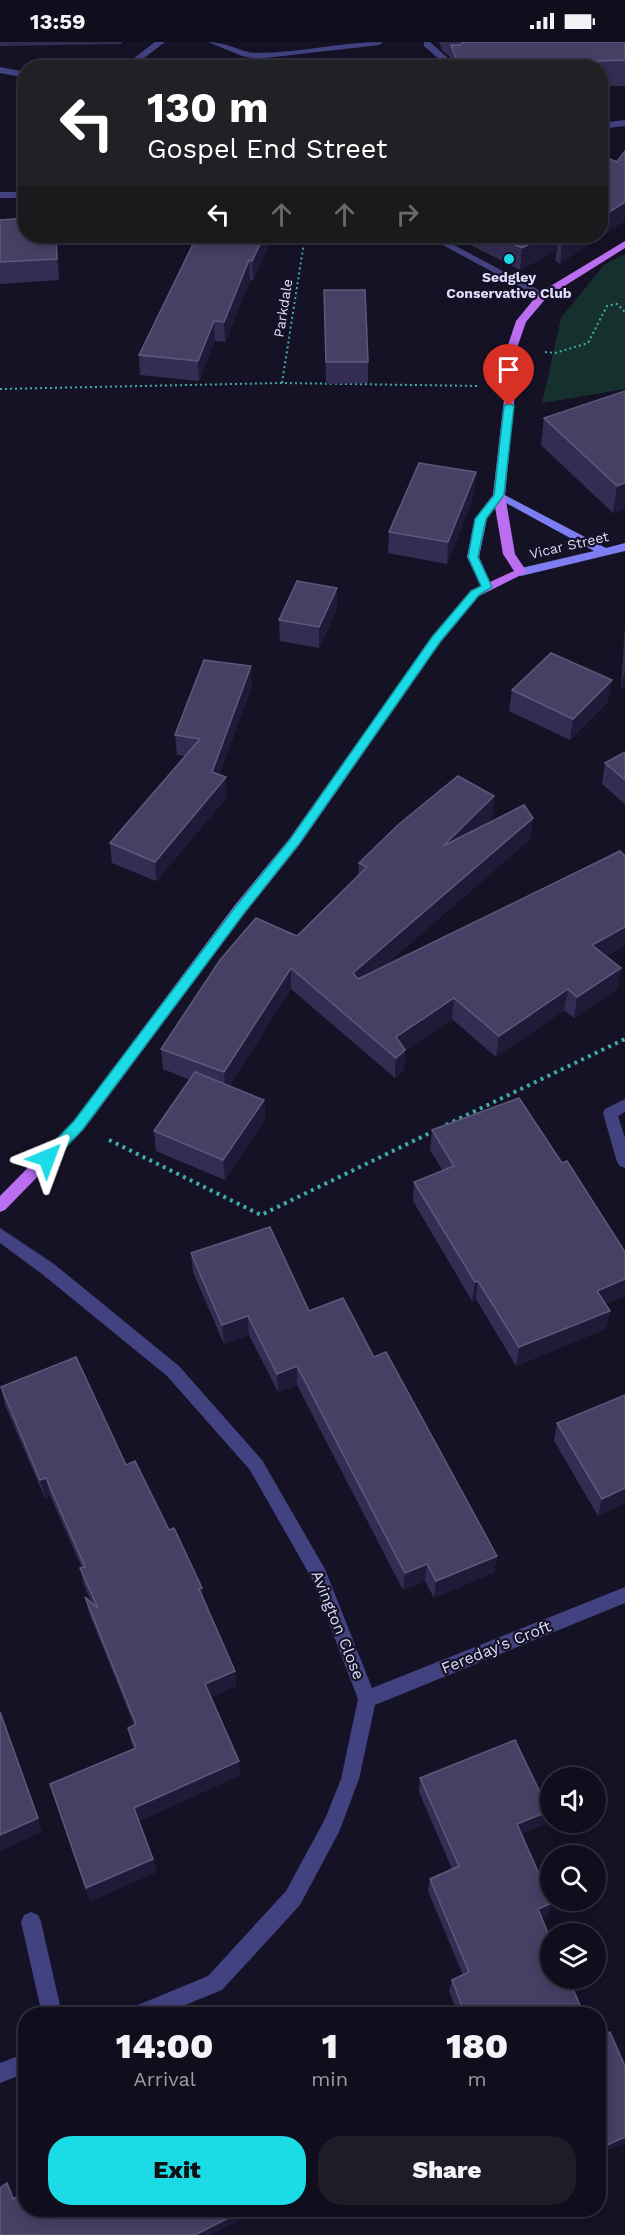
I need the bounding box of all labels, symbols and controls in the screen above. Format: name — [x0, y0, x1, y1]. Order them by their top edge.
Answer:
text: 13:59 — [30, 9, 86, 34]
text: 130 m — [147, 83, 269, 132]
icon: left — [48, 84, 126, 162]
text: Gospel End Street — [147, 133, 387, 165]
icon: left — [202, 198, 235, 231]
icon: ahead — [265, 198, 298, 231]
icon: ahead — [328, 198, 361, 231]
icon: right — [391, 198, 424, 231]
marker: Sedgley Conservative Club — [502, 252, 516, 266]
place label: Sedgley Conservative Club — [446, 269, 572, 301]
street label: Parkdale — [270, 278, 296, 338]
pin — [483, 344, 534, 406]
icon: arrive — [492, 353, 525, 386]
street label: Vicar Street — [528, 528, 610, 562]
position arrow — [15, 1126, 79, 1190]
street label: Avington Close — [307, 1568, 369, 1682]
street label: Fereday's Croft — [438, 1616, 554, 1678]
map controls — [540, 1767, 606, 1989]
button: sound — [540, 1767, 606, 1833]
button: search — [540, 1845, 606, 1911]
button: layers — [540, 1923, 606, 1989]
text: 14:00 — [116, 2025, 213, 2067]
text: 1 — [322, 2025, 338, 2067]
text: 180 — [446, 2025, 508, 2067]
text: Arrival — [133, 2067, 196, 2091]
text: min — [311, 2067, 348, 2091]
text: m — [467, 2067, 487, 2091]
button: Exit — [48, 2136, 306, 2205]
button: Share — [318, 2136, 576, 2205]

